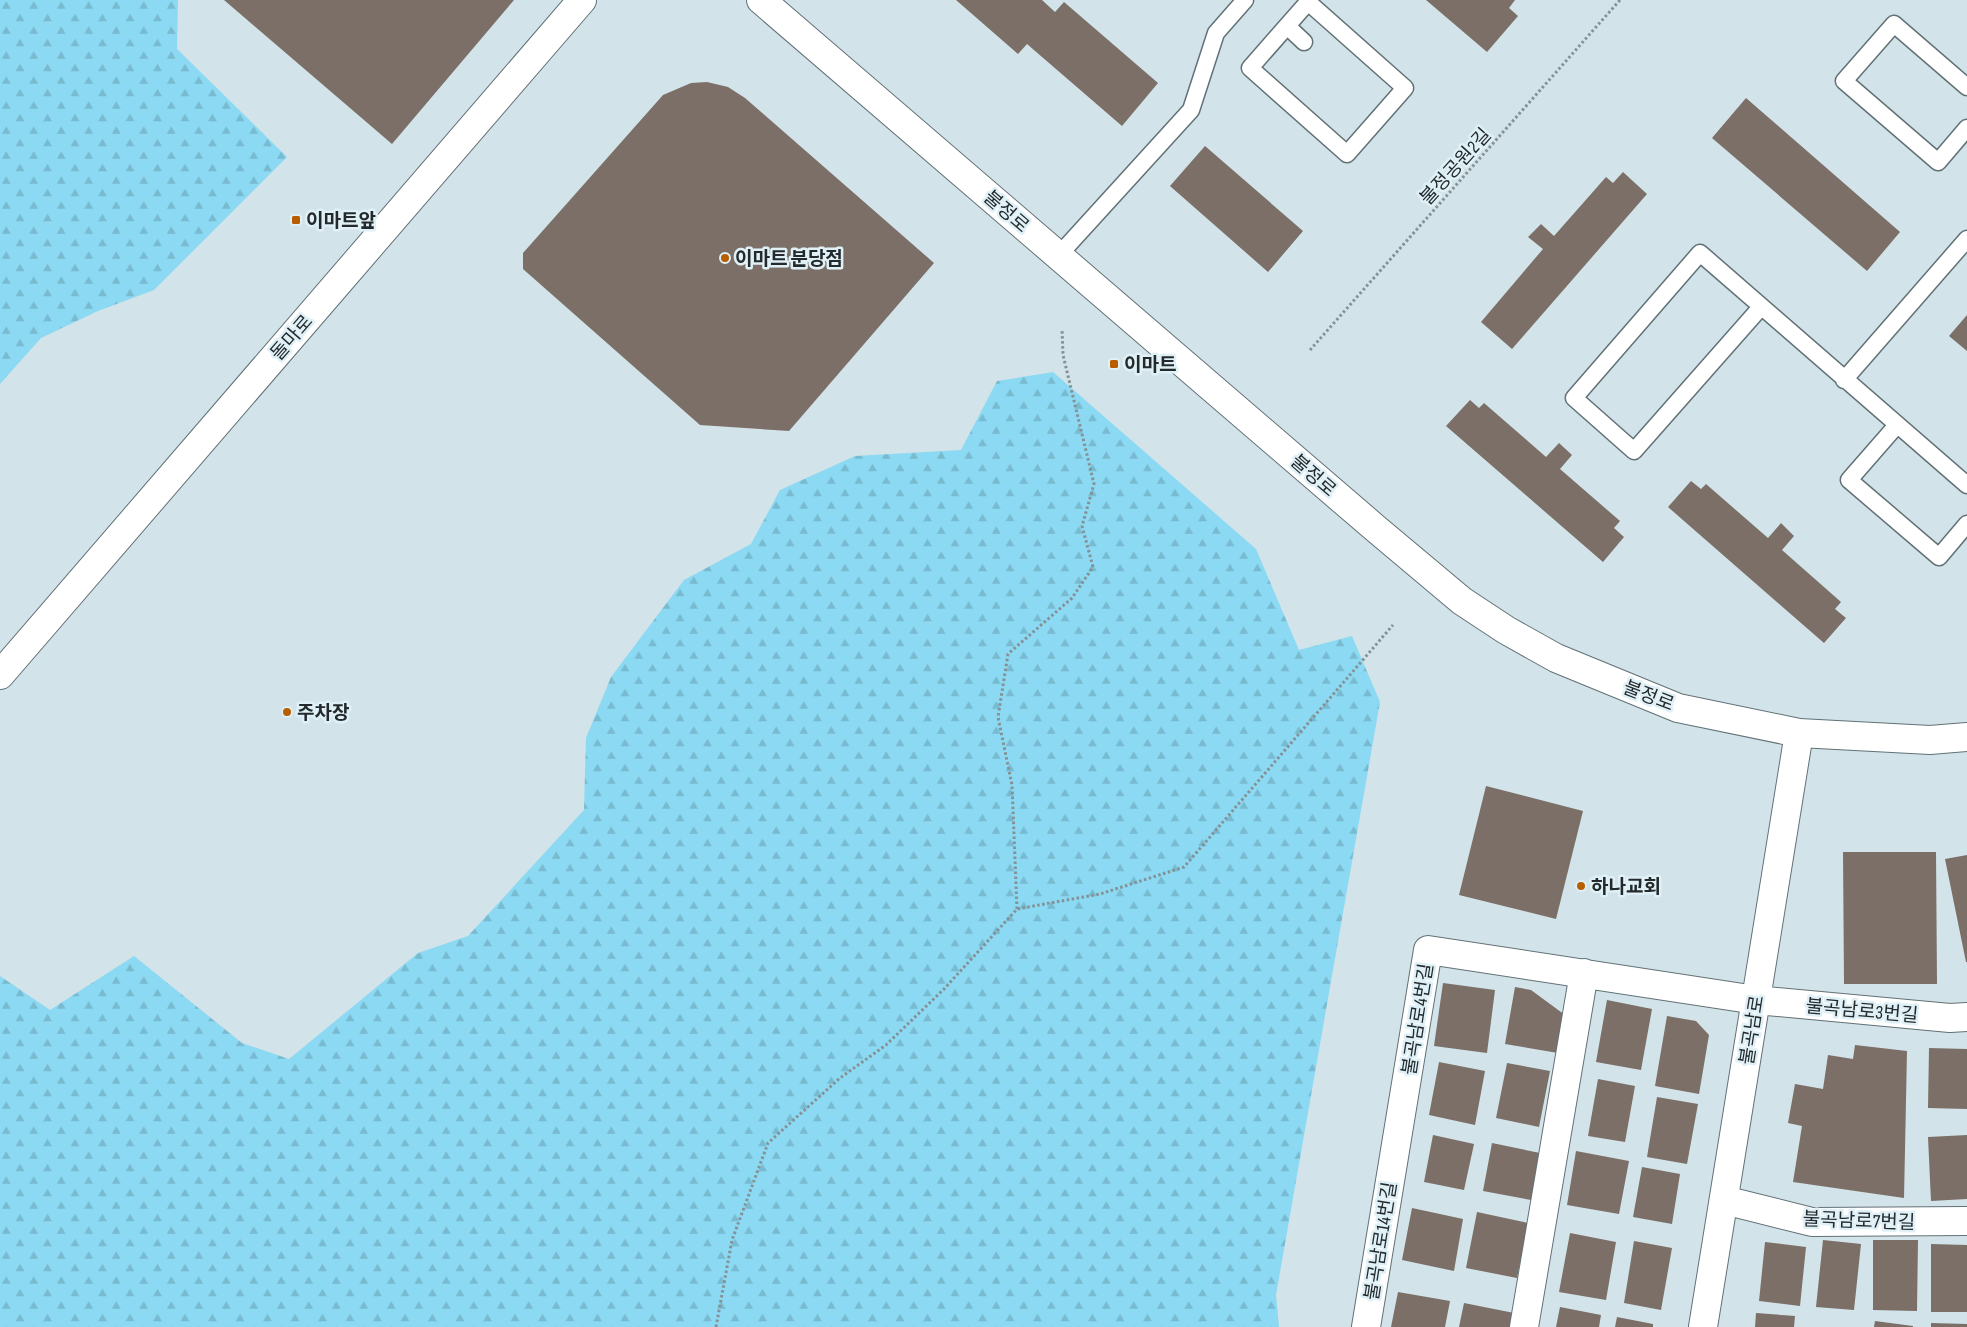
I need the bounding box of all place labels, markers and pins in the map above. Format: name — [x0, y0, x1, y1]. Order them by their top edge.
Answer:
place label: 이마트앞 — [306, 210, 376, 233]
marker: 이마트앞 — [290, 214, 302, 226]
place label: 이마트 분당점 — [735, 248, 843, 271]
marker: 이마트 분당점 — [719, 252, 731, 264]
place label: 이마트 — [1124, 354, 1176, 377]
marker: 이마트 — [1108, 358, 1120, 370]
place label: 주차장 — [297, 702, 349, 725]
marker: 주차장 — [281, 706, 293, 718]
place label: 하나교회 — [1591, 876, 1661, 899]
marker: 하나교회 — [1575, 880, 1587, 892]

